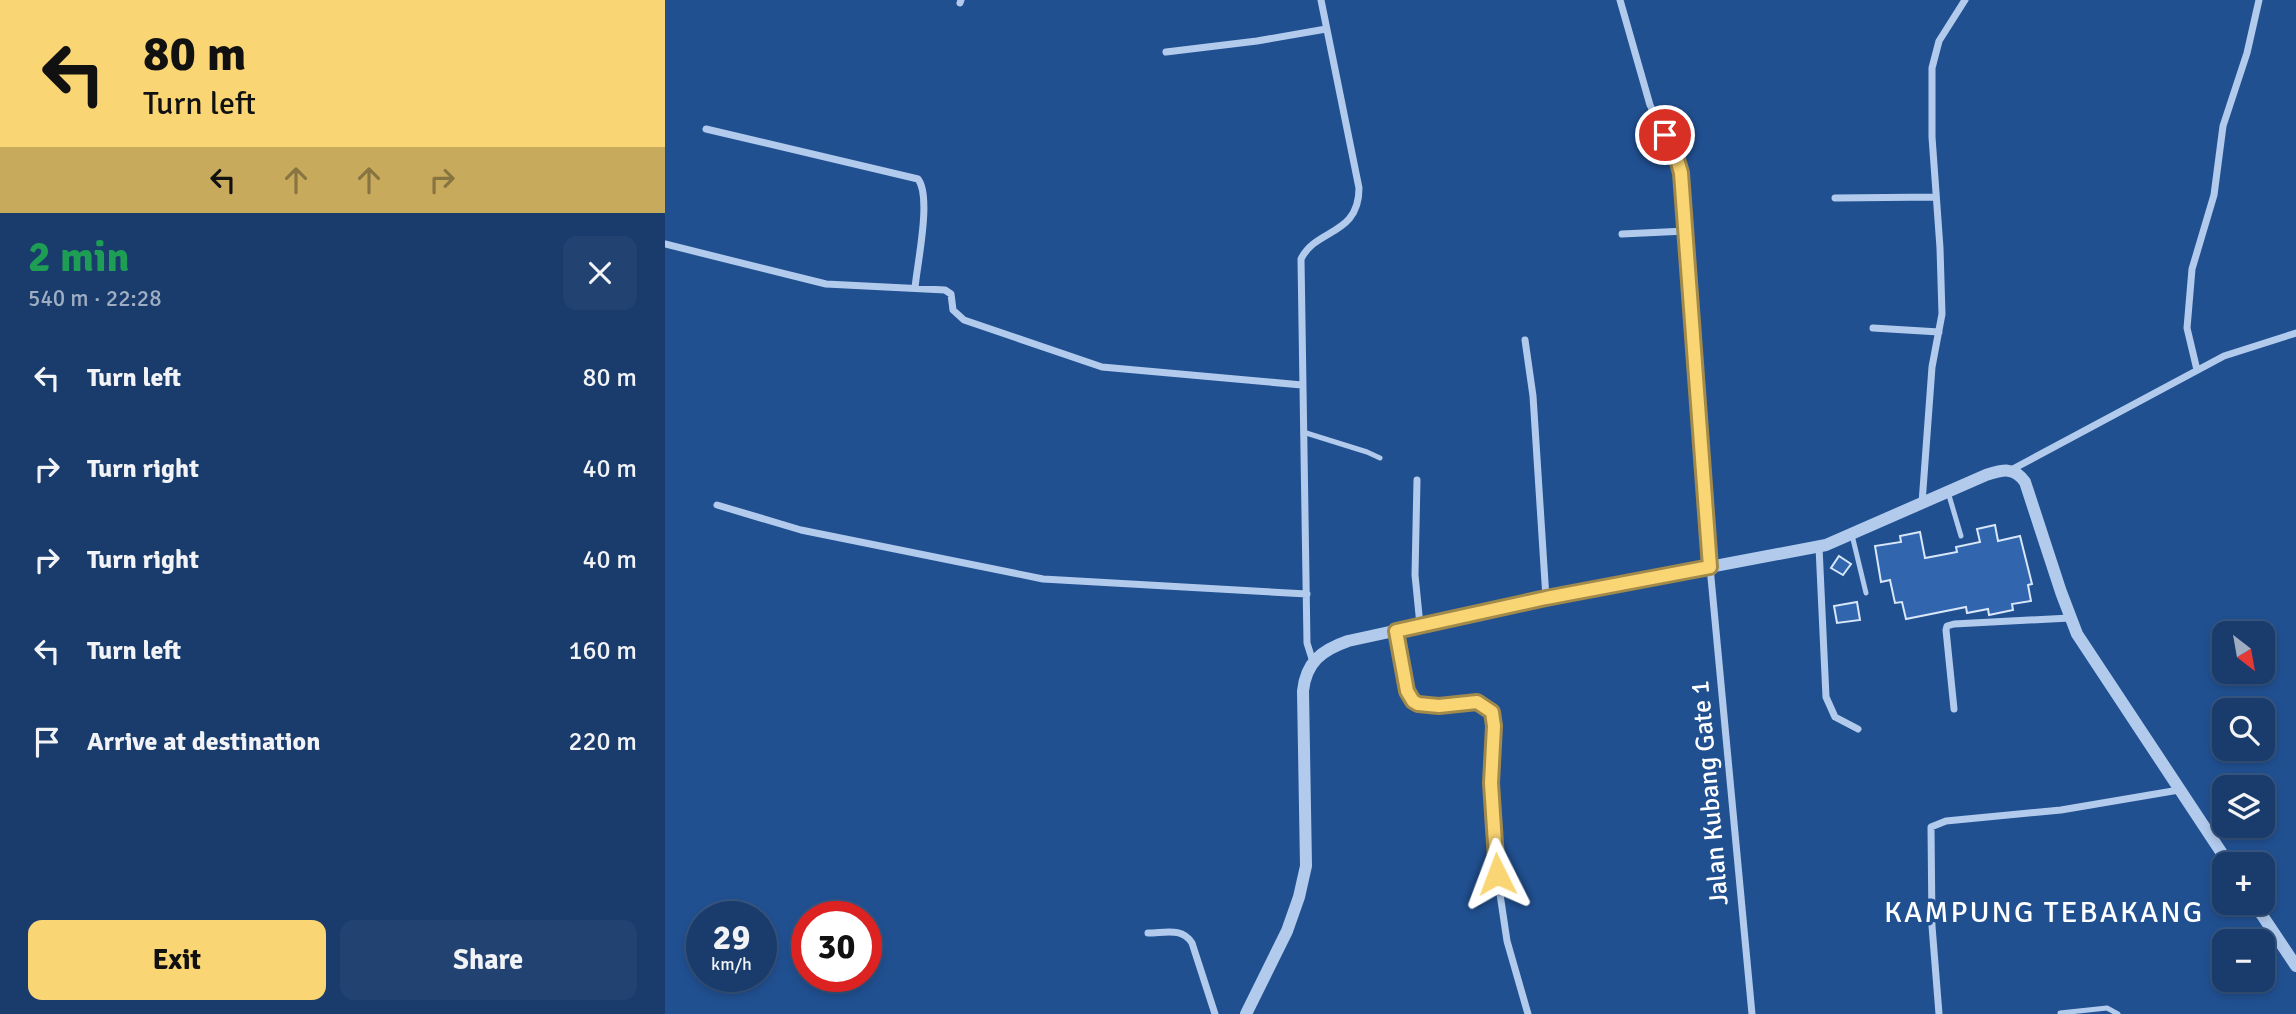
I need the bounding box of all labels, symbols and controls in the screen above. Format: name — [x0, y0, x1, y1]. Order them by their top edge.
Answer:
text: 80 m — [143, 24, 246, 84]
icon: left — [28, 28, 119, 119]
text: Turn left — [143, 84, 256, 123]
pin — [1635, 105, 1695, 165]
icon: arrive — [1646, 116, 1684, 154]
icon: left — [204, 161, 242, 199]
icon: ahead — [277, 161, 315, 199]
icon: ahead — [350, 161, 388, 199]
icon: right — [423, 161, 461, 199]
text: 2 min — [28, 232, 129, 283]
button: close — [563, 236, 637, 310]
text: 540 m · 22:28 — [28, 284, 162, 313]
icon: left — [28, 359, 66, 397]
text: Turn left — [87, 362, 181, 394]
text: 80 m — [582, 362, 637, 394]
icon: right — [28, 450, 66, 488]
text: Turn right — [87, 453, 199, 485]
text: 40 m — [582, 453, 637, 485]
icon: right — [28, 541, 66, 579]
text: Turn right — [87, 544, 199, 576]
text: 40 m — [582, 544, 637, 576]
north arrow — [2212, 621, 2275, 684]
map controls — [2212, 621, 2275, 992]
icon: left — [28, 632, 66, 670]
text: Turn left — [87, 635, 181, 667]
text: 160 m — [568, 635, 637, 667]
street label: Jalan Kubang Gate 1 — [1684, 679, 1736, 907]
button: search — [2212, 698, 2275, 761]
icon: arrive — [28, 723, 66, 761]
text: Arrive at destination — [87, 726, 320, 758]
text: 220 m — [568, 726, 637, 758]
button: layers — [2212, 775, 2275, 838]
position arrow — [1460, 837, 1534, 911]
button: + — [2212, 852, 2275, 915]
district label: KAMPUNG TEBAKANG — [1884, 894, 2204, 931]
speed limit sign: 30 — [791, 901, 882, 992]
text: 29 — [713, 916, 750, 959]
button: Exit — [28, 920, 326, 1000]
button: Share — [340, 920, 637, 1000]
button: − — [2212, 929, 2275, 992]
text: km/h — [711, 953, 752, 975]

